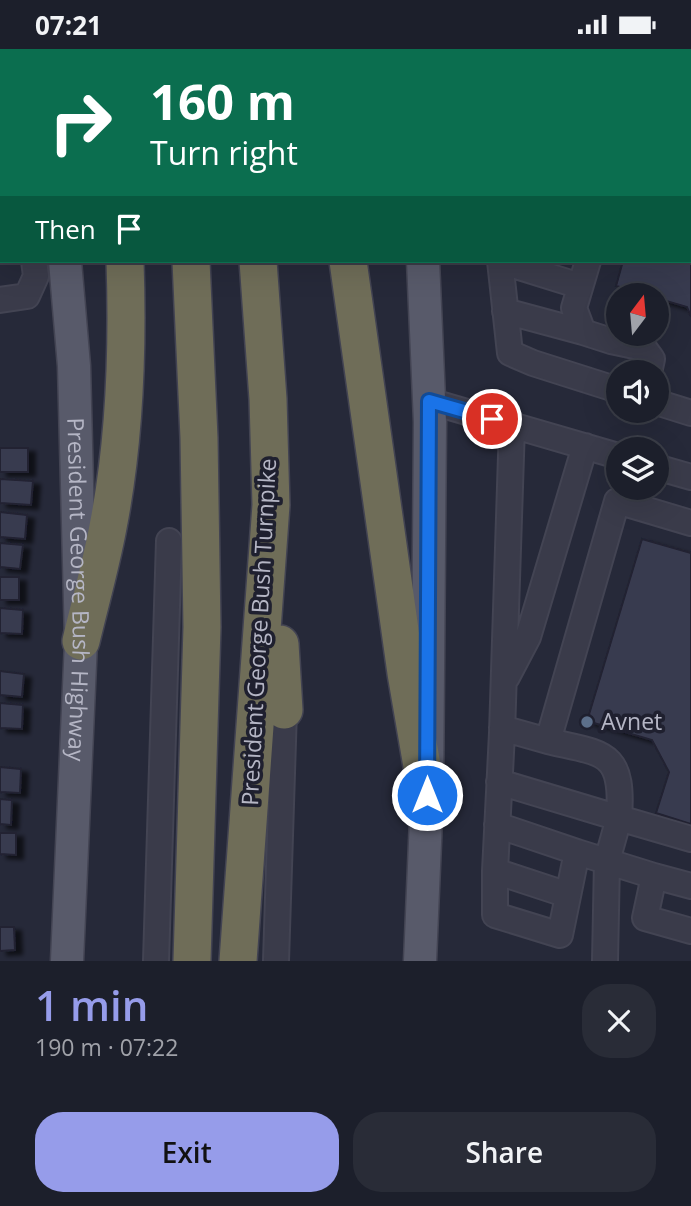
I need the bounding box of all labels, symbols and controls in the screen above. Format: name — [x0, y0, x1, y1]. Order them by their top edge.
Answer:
text: 07:21 — [35, 7, 102, 43]
text: 160 m — [150, 68, 295, 134]
icon: right — [35, 77, 126, 168]
text: Turn right — [150, 131, 298, 174]
icon: arrive — [110, 210, 148, 248]
text: Then — [35, 211, 96, 247]
north arrow — [606, 283, 668, 347]
map controls — [606, 283, 669, 500]
button: sound — [606, 360, 669, 423]
pin — [462, 389, 522, 449]
icon: arrive — [473, 400, 511, 438]
street label: President George Bush Highway — [60, 417, 98, 763]
button: layers — [606, 437, 669, 500]
street label: President George Bush Turnpike — [233, 458, 283, 806]
place label: Avnet — [601, 705, 662, 737]
marker: Avnet — [579, 714, 595, 730]
position arrow — [390, 758, 464, 832]
text: 1 min — [35, 976, 148, 1033]
button: close — [582, 984, 656, 1058]
text: 190 m · 07:22 — [35, 1031, 178, 1063]
button: Exit — [35, 1112, 339, 1192]
button: Share — [353, 1112, 656, 1192]

